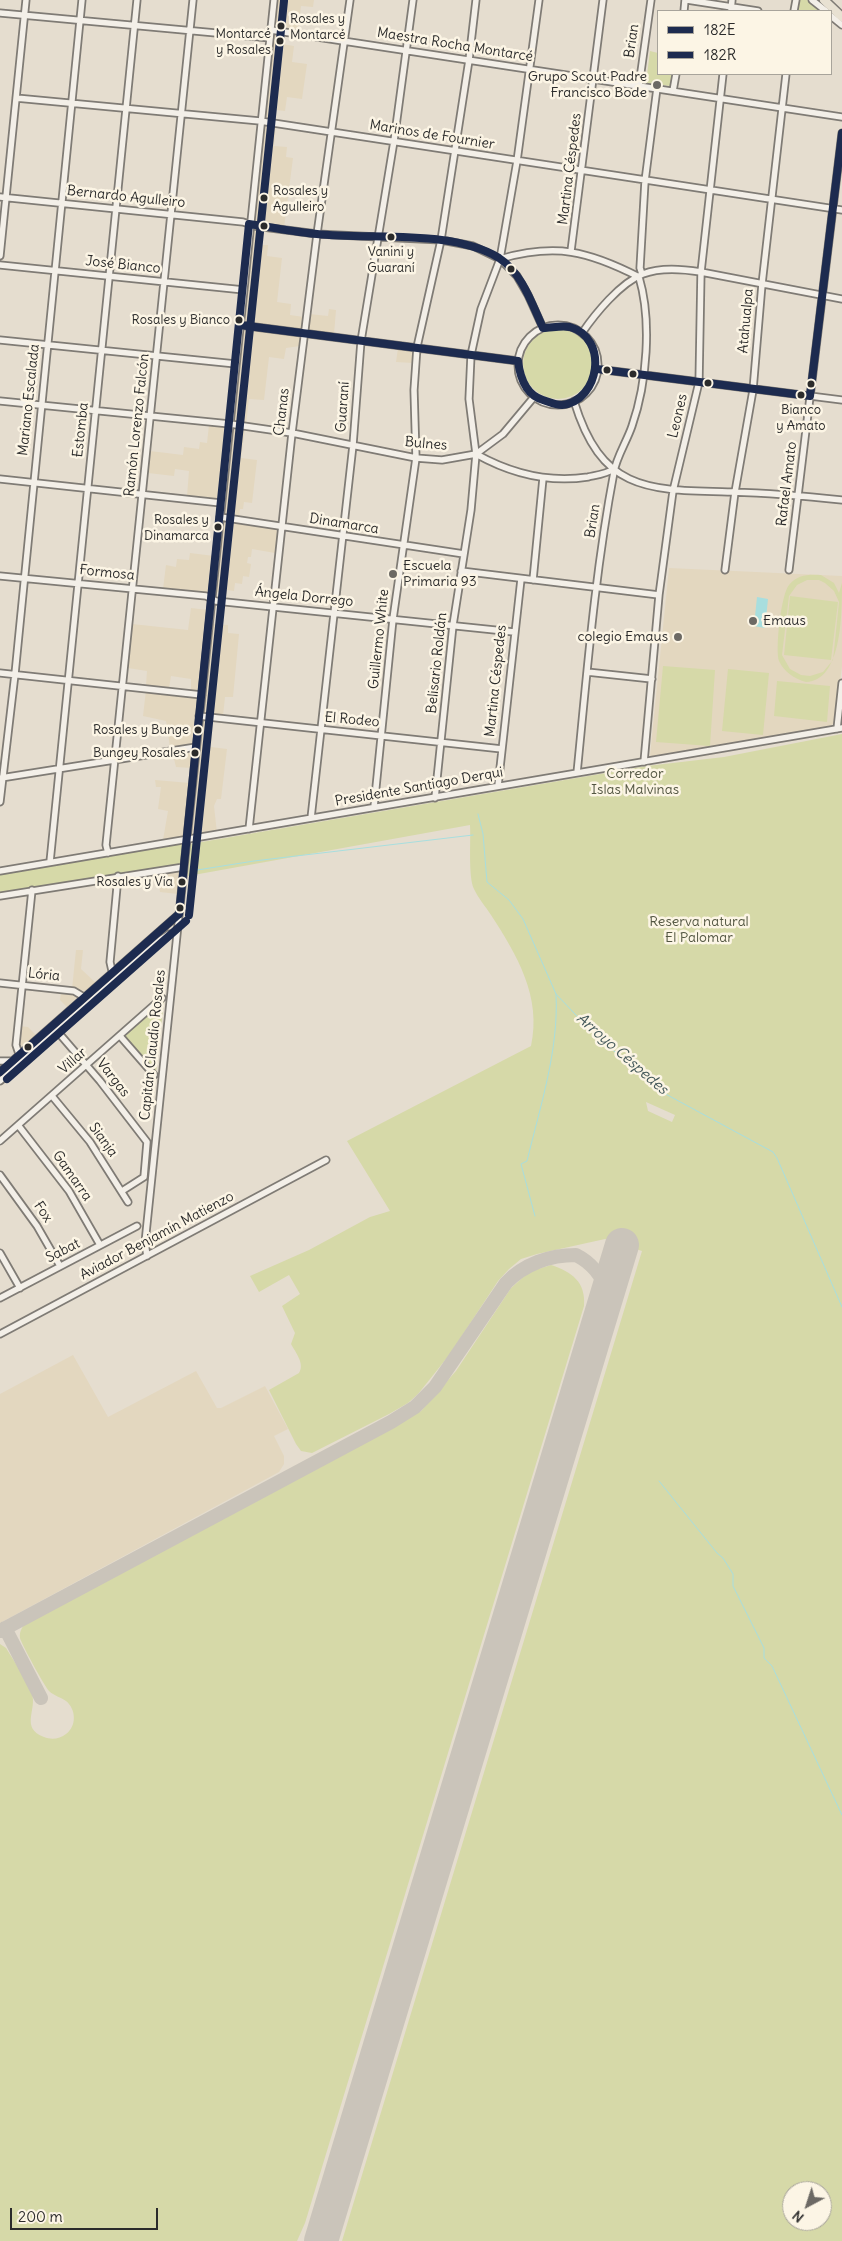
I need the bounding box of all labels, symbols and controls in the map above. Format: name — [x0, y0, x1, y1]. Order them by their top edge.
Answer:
legend — [657, 10, 832, 75]
place label: Rosales y Montarcé — [290, 11, 346, 42]
text: 182E — [704, 20, 736, 39]
marker: Rosales y Montarcé — [276, 21, 286, 31]
street label: Brian — [621, 23, 643, 59]
street label: Maestra Rocha Montarcé — [376, 24, 534, 66]
place label: Montarcé y Rosales — [215, 26, 271, 57]
marker: Montarcé y Rosales — [275, 36, 285, 46]
text: 182R — [704, 45, 736, 64]
place label: Grupo Scout Padre Francisco Bode — [528, 69, 647, 102]
marker: Grupo Scout Padre Francisco Bode — [651, 79, 663, 91]
street label: Martina Céspedes — [555, 112, 585, 226]
street label: Marinos de Fournier — [368, 117, 496, 153]
street label: Bernardo Agulleiro — [66, 182, 186, 212]
place label: Rosales y Agulleiro — [273, 183, 328, 214]
marker: Rosales y Agulleiro — [259, 193, 269, 203]
unlabelled marker — [259, 221, 269, 231]
marker: Vanini y Guaraní — [386, 232, 396, 242]
place label: Vanini y Guaraní — [367, 244, 415, 275]
street label: José Bianco — [85, 253, 161, 277]
unlabelled marker — [506, 264, 516, 274]
street label: Atahualpa — [735, 288, 757, 354]
place label: Rosales y Bianco — [132, 312, 230, 328]
marker: Rosales y Bianco — [234, 315, 244, 325]
street label: Mariano Escalada — [15, 343, 43, 457]
street label: Ramón Lorenzo Falcón — [121, 353, 153, 497]
unlabelled marker — [602, 365, 612, 375]
unlabelled marker — [628, 369, 638, 379]
unlabelled marker — [703, 378, 713, 388]
unlabelled marker — [806, 379, 816, 389]
street label: Guaraní — [333, 381, 353, 433]
street label: Chanas — [271, 387, 293, 437]
marker: Bianco y Amato — [796, 390, 806, 400]
street label: Leones — [665, 392, 691, 440]
street label: Estomba — [70, 402, 92, 458]
place label: Bianco y Amato — [776, 402, 826, 433]
street label: Bulnes — [404, 434, 448, 454]
street label: Rafael Amato — [773, 441, 801, 527]
street label: Brian — [582, 503, 604, 539]
street label: Dinamarca — [308, 510, 380, 538]
place label: Rosales y Dinamarca — [144, 512, 209, 543]
marker: Rosales y Dinamarca — [213, 522, 223, 532]
place label: Escuela Primaria 93 — [403, 558, 477, 590]
street label: Formosa — [79, 562, 135, 584]
marker: Escuela Primaria 93 — [387, 568, 399, 580]
street label: Ángela Dorrego — [254, 583, 354, 611]
street label: Guillermo White — [365, 588, 393, 690]
street label: Belisario Roldán — [423, 612, 451, 714]
place label: Emaus — [763, 613, 806, 629]
marker: Emaus — [747, 615, 759, 627]
street label: Martina Céspedes — [482, 624, 510, 738]
place label: colegio Emaus — [577, 629, 668, 645]
marker: colegio Emaus — [672, 631, 684, 643]
street label: El Rodeo — [324, 709, 380, 731]
place label: Rosales y Bunge — [93, 722, 189, 738]
marker: Rosales y Bunge — [193, 725, 203, 735]
place label: Bungey Rosales — [93, 745, 186, 761]
marker: Bungey Rosales — [190, 748, 200, 758]
street label: Presidente Santiago Derqui — [334, 764, 504, 810]
park label: Corredor Islas Malvinas — [591, 766, 679, 799]
place label: Rosales y Vía — [96, 874, 173, 890]
marker: Rosales y Vía — [177, 877, 187, 887]
unlabelled marker — [175, 903, 185, 913]
park label: Reserva natural El Palomar — [649, 914, 749, 946]
street label: Lória — [27, 965, 61, 985]
street label: Capitán Claudio Rosales — [137, 969, 169, 1121]
water label: Arroyo Céspedes — [573, 1009, 671, 1099]
unlabelled marker — [23, 1042, 33, 1052]
street label: Villar — [55, 1044, 91, 1078]
street label: Vargas — [93, 1056, 133, 1100]
street label: Sianja — [85, 1120, 121, 1160]
street label: Gamarra — [49, 1148, 95, 1204]
street label: Aviador Benjamín Matienzo — [77, 1188, 237, 1284]
street label: Fox — [30, 1198, 56, 1226]
street label: Sabat — [43, 1235, 83, 1267]
north arrow — [782, 2181, 832, 2231]
scale bar — [12, 2198, 160, 2230]
text: 200 m — [18, 2207, 63, 2226]
text: N — [789, 2207, 807, 2227]

